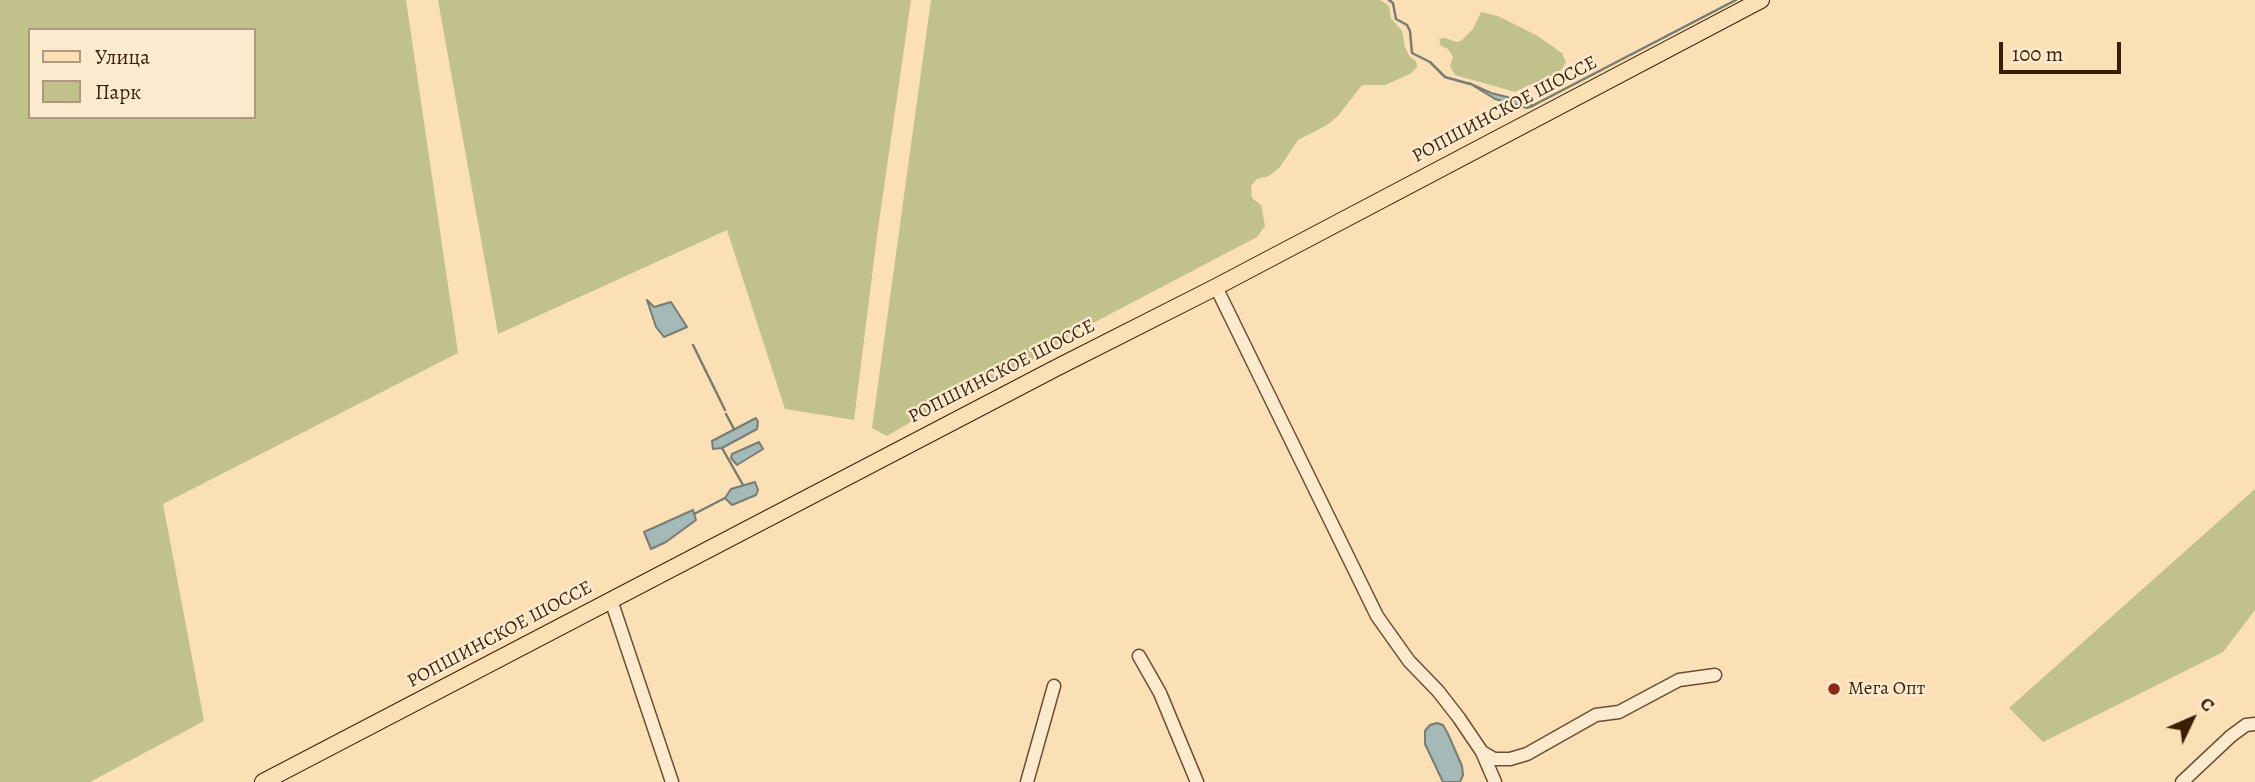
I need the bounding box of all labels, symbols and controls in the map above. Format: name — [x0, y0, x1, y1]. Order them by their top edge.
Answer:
legend — [28, 28, 256, 119]
scale bar — [2003, 28, 2126, 72]
text: 100 m — [2012, 40, 2063, 68]
text: Улица — [95, 43, 150, 71]
street label: РОПШИНСКОЕ ШОССЕ — [1409, 52, 1601, 168]
text: Парк — [95, 78, 141, 106]
street label: РОПШИНСКОЕ ШОССЕ — [905, 315, 1099, 429]
street label: РОПШИНСКОЕ ШОССЕ — [404, 577, 596, 693]
place label: Мега Опт — [1848, 678, 1925, 700]
marker: Мега Опт — [1826, 681, 1842, 697]
north arrow — [2157, 684, 2227, 754]
text: С — [2194, 691, 2221, 718]

